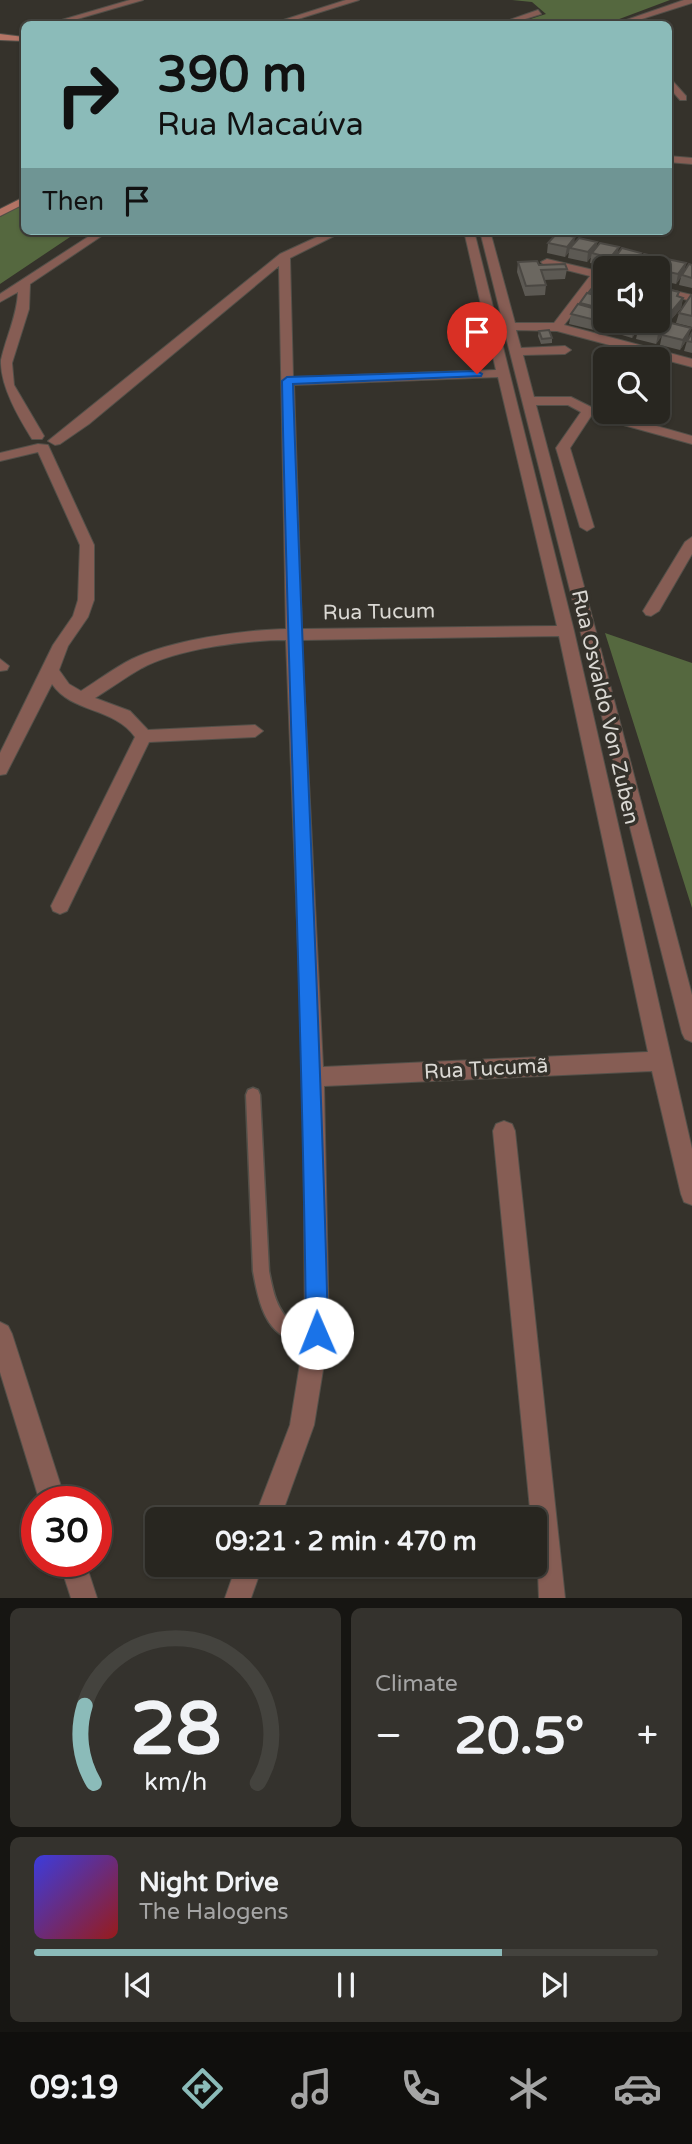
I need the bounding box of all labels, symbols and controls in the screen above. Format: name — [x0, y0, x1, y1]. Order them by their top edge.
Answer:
text: 390 m — [157, 46, 307, 105]
icon: right — [42, 49, 133, 140]
text: Rua Macaúva — [157, 106, 364, 144]
icon: arrive — [118, 182, 156, 220]
text: Then — [42, 186, 104, 217]
map controls — [593, 256, 670, 424]
button: sound — [593, 256, 670, 333]
pin — [447, 302, 507, 374]
icon: arrive — [458, 313, 496, 351]
button: search — [593, 347, 670, 424]
street label: Rua Osvaldo Von Zuben — [566, 587, 644, 827]
street label: Rua Tucum — [322, 599, 436, 625]
street label: Rua Tucumã — [423, 1053, 549, 1085]
position arrow — [280, 1296, 354, 1370]
speed limit sign: 30 — [21, 1486, 112, 1577]
text: 09:21 · 2 min · 470 m — [215, 1526, 477, 1557]
text: Climate — [375, 1670, 458, 1698]
text: 28 — [130, 1687, 221, 1775]
text: 20.5° — [454, 1705, 584, 1768]
text: − — [375, 1713, 402, 1759]
text: + — [637, 1713, 658, 1759]
text: km/h — [144, 1767, 207, 1797]
text: Night Drive — [139, 1867, 279, 1898]
text: The Halogens — [139, 1898, 288, 1926]
icon: previous — [119, 1966, 157, 2004]
icon: pause — [327, 1966, 365, 2004]
icon: next — [535, 1966, 573, 2004]
icon: directions — [178, 2064, 227, 2113]
icon: music — [287, 2064, 336, 2113]
icon: phone — [396, 2064, 445, 2113]
icon: climate — [504, 2064, 553, 2113]
icon: car — [613, 2064, 662, 2113]
text: 09:19 — [30, 2069, 119, 2107]

